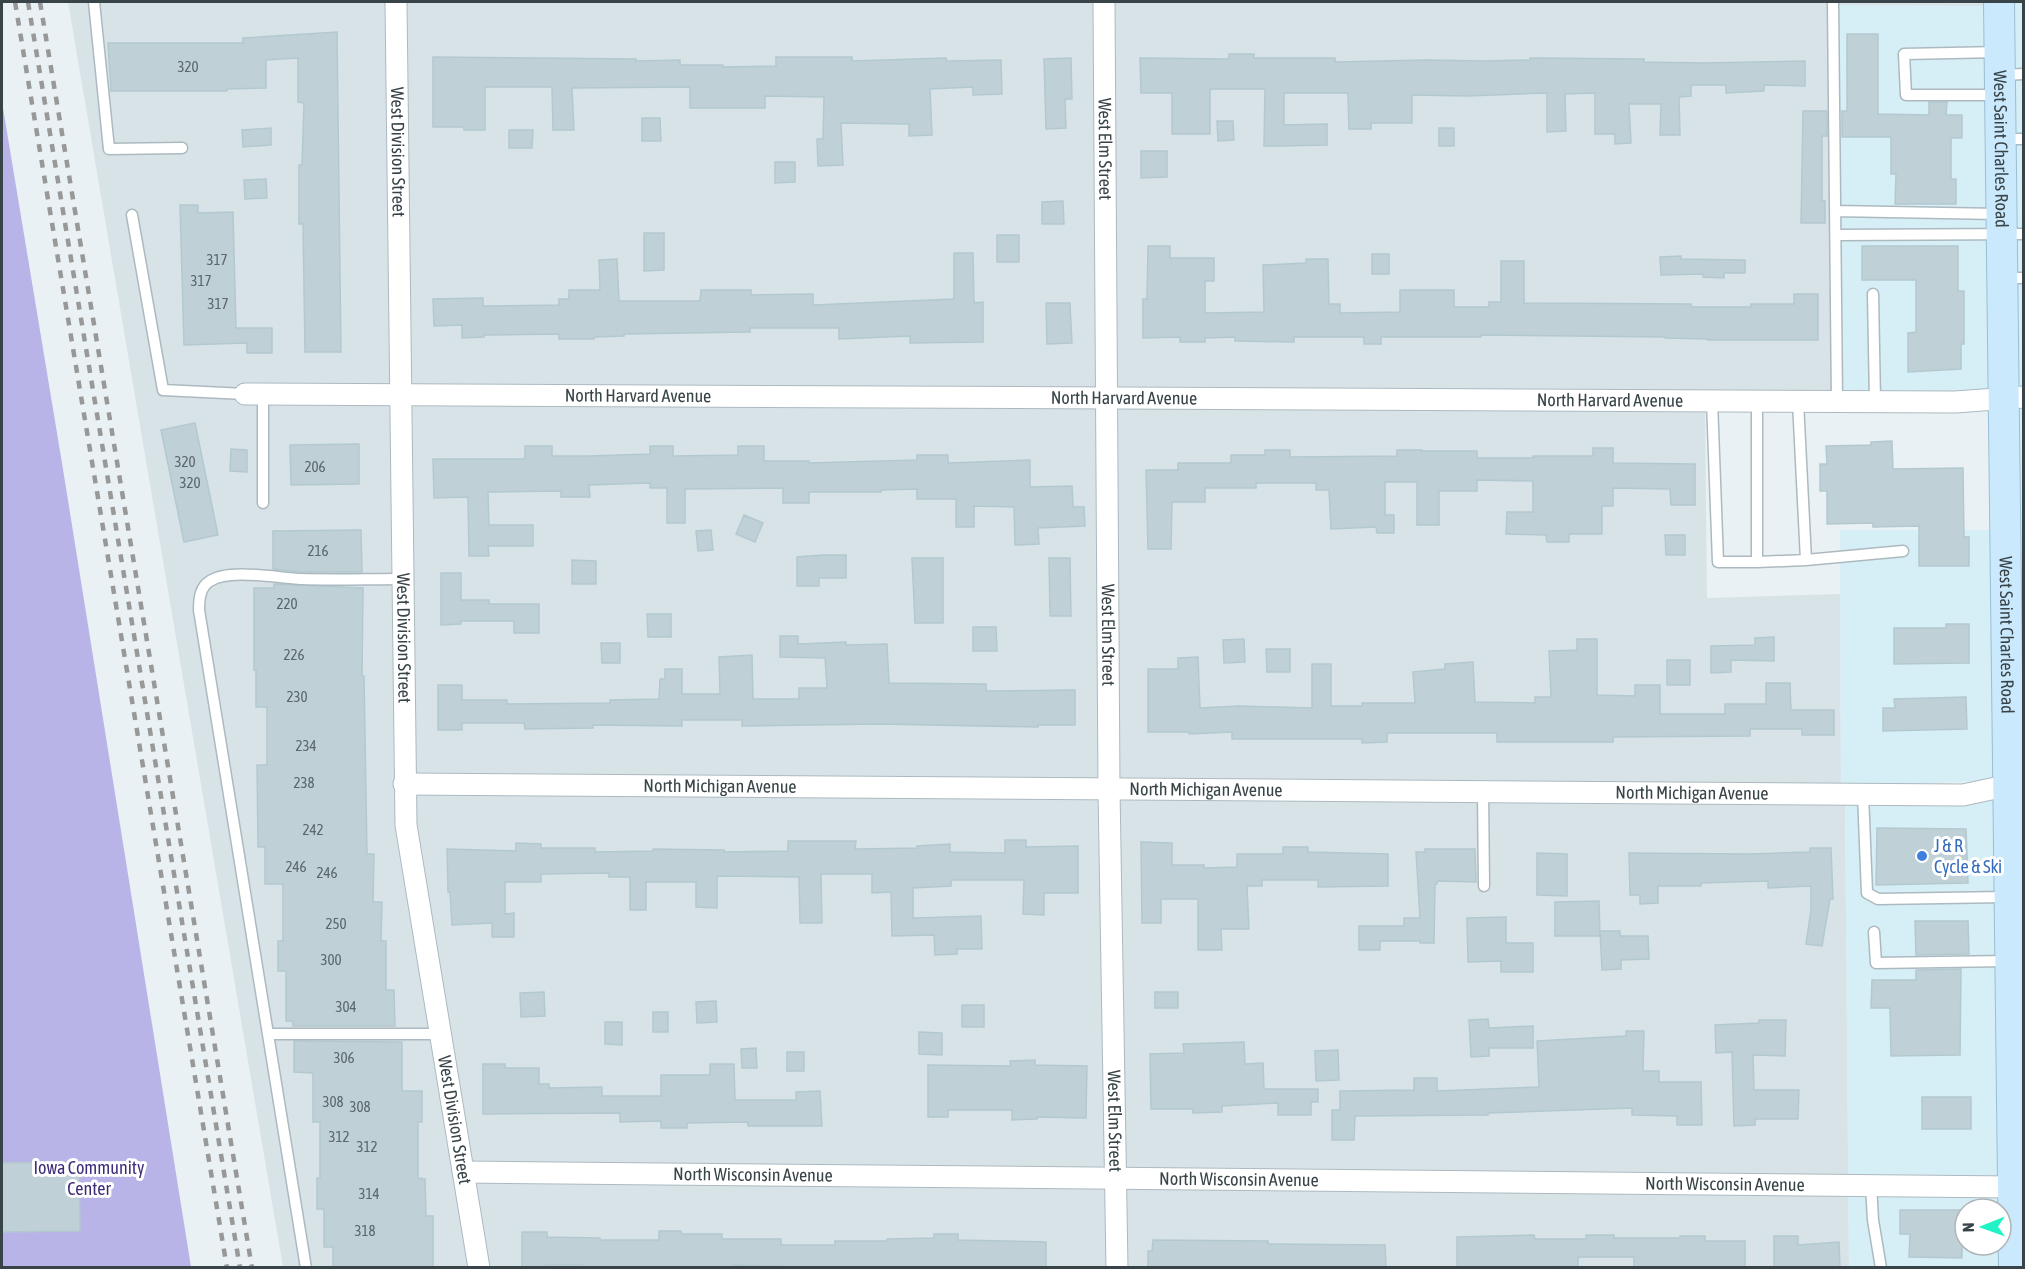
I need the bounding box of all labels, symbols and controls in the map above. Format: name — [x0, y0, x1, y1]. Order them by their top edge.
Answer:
house number: 320 — [177, 58, 199, 75]
street label: West Saint Charles Road — [1990, 70, 2013, 228]
street label: West Division Street — [387, 87, 410, 217]
street label: West Elm Street — [1095, 98, 1116, 200]
house number: 317 — [206, 251, 228, 268]
house number: 317 — [190, 272, 212, 289]
house number: 317 — [207, 295, 229, 312]
street label: North Harvard Avenue — [565, 384, 711, 406]
street label: North Harvard Avenue — [1051, 387, 1197, 408]
street label: North Harvard Avenue — [1537, 389, 1683, 411]
house number: 320 — [174, 453, 196, 470]
house number: 206 — [304, 458, 326, 475]
house number: 320 — [179, 474, 201, 491]
house number: 216 — [307, 542, 329, 559]
street label: West Saint Charles Road — [1996, 556, 2018, 714]
street label: West Division Street — [393, 573, 416, 703]
street label: West Elm Street — [1098, 584, 1119, 686]
house number: 220 — [276, 595, 298, 612]
house number: 226 — [283, 646, 305, 663]
house number: 230 — [286, 688, 308, 705]
house number: 234 — [295, 737, 317, 754]
house number: 238 — [293, 774, 315, 791]
street label: North Michigan Avenue — [643, 775, 797, 797]
street label: North Michigan Avenue — [1129, 778, 1283, 800]
street label: North Michigan Avenue — [1615, 782, 1769, 804]
house number: 242 — [302, 821, 324, 838]
place label: J & R Cycle & Ski — [1934, 835, 2002, 877]
marker: J & R Cycle & Ski — [1915, 849, 1929, 863]
house number: 246 — [285, 858, 307, 875]
house number: 246 — [316, 864, 338, 881]
house number: 250 — [325, 915, 347, 932]
house number: 300 — [320, 951, 342, 968]
house number: 304 — [335, 998, 357, 1015]
house number: 306 — [333, 1049, 355, 1066]
street label: West Division Street — [434, 1054, 476, 1186]
street label: West Elm Street — [1104, 1070, 1126, 1172]
house number: 308 — [322, 1093, 344, 1110]
house number: 308 — [349, 1098, 371, 1115]
house number: 312 — [328, 1128, 350, 1145]
house number: 312 — [356, 1138, 378, 1155]
park label: Iowa Community Center — [34, 1157, 144, 1199]
street label: North Wisconsin Avenue — [673, 1163, 833, 1186]
street label: North Wisconsin Avenue — [1159, 1168, 1319, 1190]
street label: North Wisconsin Avenue — [1645, 1172, 1805, 1195]
house number: 314 — [358, 1185, 380, 1202]
north arrow — [1953, 1197, 2013, 1257]
house number: 318 — [354, 1222, 376, 1239]
text: N — [1959, 1222, 1977, 1232]

